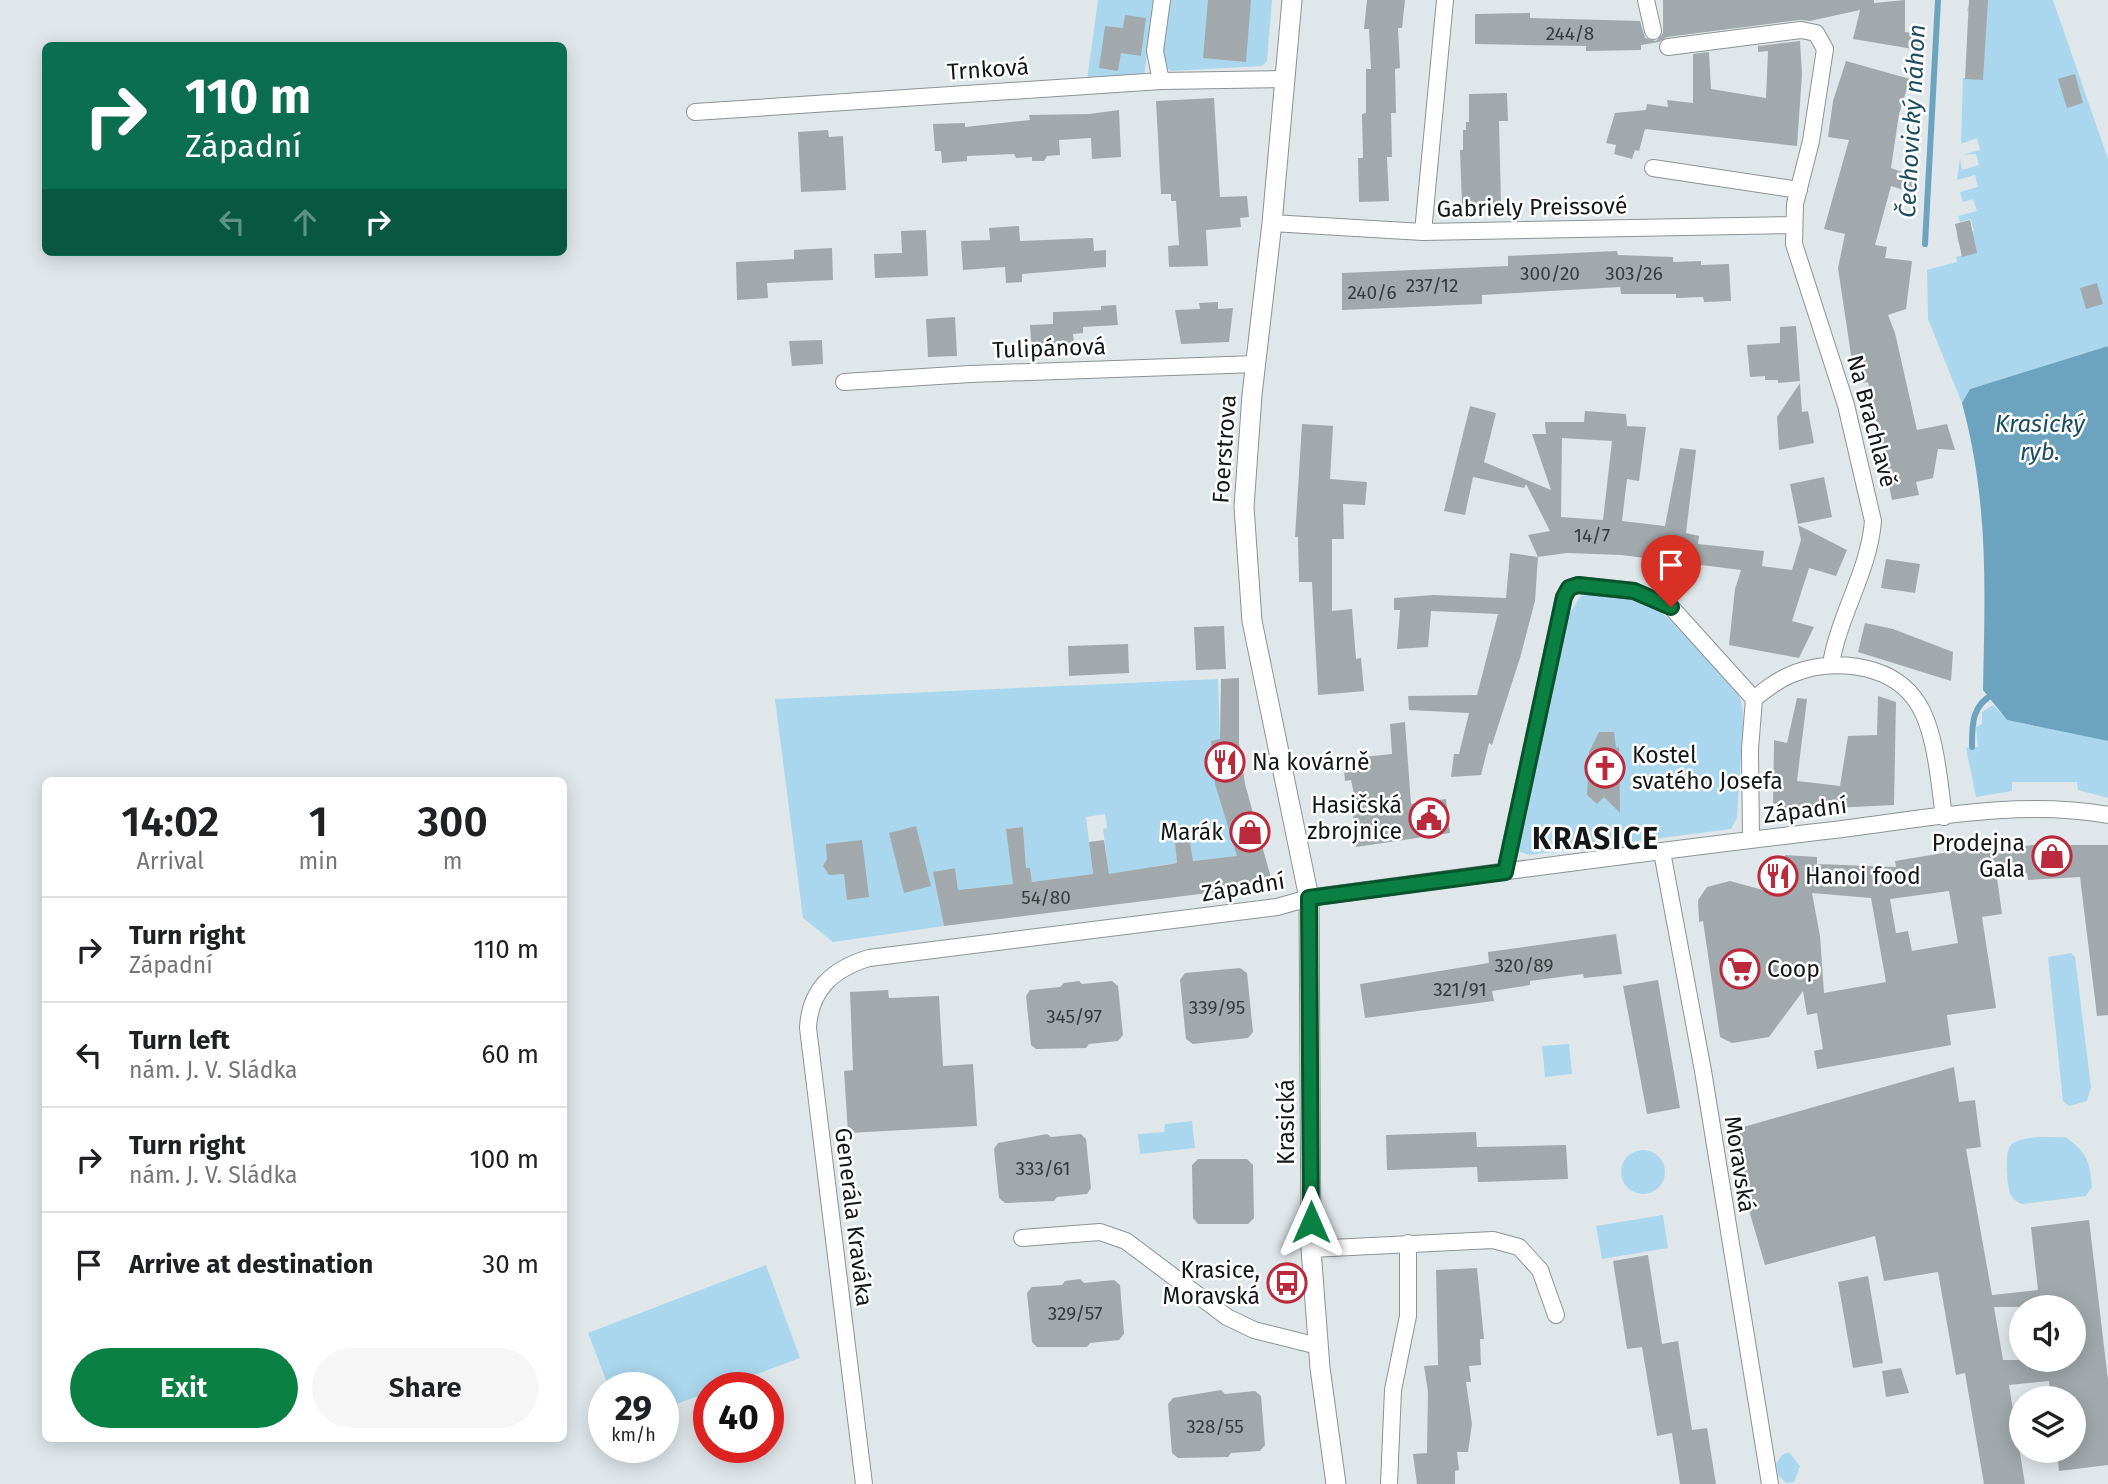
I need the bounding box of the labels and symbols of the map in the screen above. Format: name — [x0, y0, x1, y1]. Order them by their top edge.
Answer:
house number: 244/8 — [1546, 22, 1594, 45]
water label: Čechovický náhon — [1892, 23, 1931, 219]
street label: Trnková — [946, 52, 1030, 86]
street label: Gabriely Preissové — [1436, 191, 1628, 223]
house number: 300/20 — [1520, 262, 1580, 285]
house number: 303/26 — [1605, 262, 1663, 285]
house number: 237/12 — [1406, 274, 1458, 297]
house number: 240/6 — [1347, 281, 1397, 304]
street label: Tulipánová — [992, 332, 1106, 364]
street label: Na Brachlavě — [1841, 352, 1903, 490]
street label: Foerstrova — [1206, 394, 1242, 504]
water label: Krasický ryb. — [1995, 410, 2086, 466]
house number: 14/7 — [1574, 524, 1610, 547]
pin — [1641, 535, 1701, 607]
restaurant icon: Na kovárně — [1204, 741, 1246, 783]
place label: Kostel svatého Josefa — [1632, 741, 1783, 795]
church icon: Kostel svatého Josefa — [1584, 747, 1626, 789]
place label: Na kovárně — [1252, 748, 1370, 776]
place label: Hasičská zbrojnice — [1307, 791, 1402, 845]
street label: Západní — [1762, 791, 1848, 829]
public building icon: Hasičská zbrojnice — [1408, 797, 1450, 839]
shop icon: Marák — [1229, 811, 1271, 853]
place label: Marák — [1160, 818, 1223, 846]
district label: KRASICE — [1532, 821, 1660, 857]
place label: Prodejna Gala — [1932, 829, 2025, 883]
shop icon: Prodejna Gala — [2031, 835, 2073, 877]
restaurant icon: Hanoi food — [1757, 855, 1799, 897]
place label: Hanoi food — [1805, 862, 1921, 890]
street label: Západní — [1199, 867, 1287, 907]
house number: 54/80 — [1021, 886, 1071, 909]
supermarket icon: Coop — [1719, 948, 1761, 990]
house number: 320/89 — [1495, 954, 1553, 977]
place label: Coop — [1767, 955, 1820, 983]
house number: 321/91 — [1433, 978, 1487, 1001]
house number: 339/95 — [1189, 996, 1245, 1019]
house number: 345/97 — [1046, 1005, 1102, 1028]
street label: Krasická — [1272, 1079, 1300, 1165]
street label: Moravská — [1719, 1114, 1761, 1214]
street label: Generála Kraváka — [829, 1126, 879, 1308]
house number: 333/61 — [1016, 1157, 1070, 1180]
position arrow — [1274, 1185, 1348, 1259]
place label: Krasice, Moravská — [1163, 1256, 1260, 1310]
bus stop icon: Krasice, Moravská — [1266, 1262, 1308, 1304]
house number: 329/57 — [1048, 1302, 1102, 1325]
speed limit sign: 40 — [693, 1372, 784, 1463]
house number: 328/55 — [1186, 1415, 1244, 1438]

